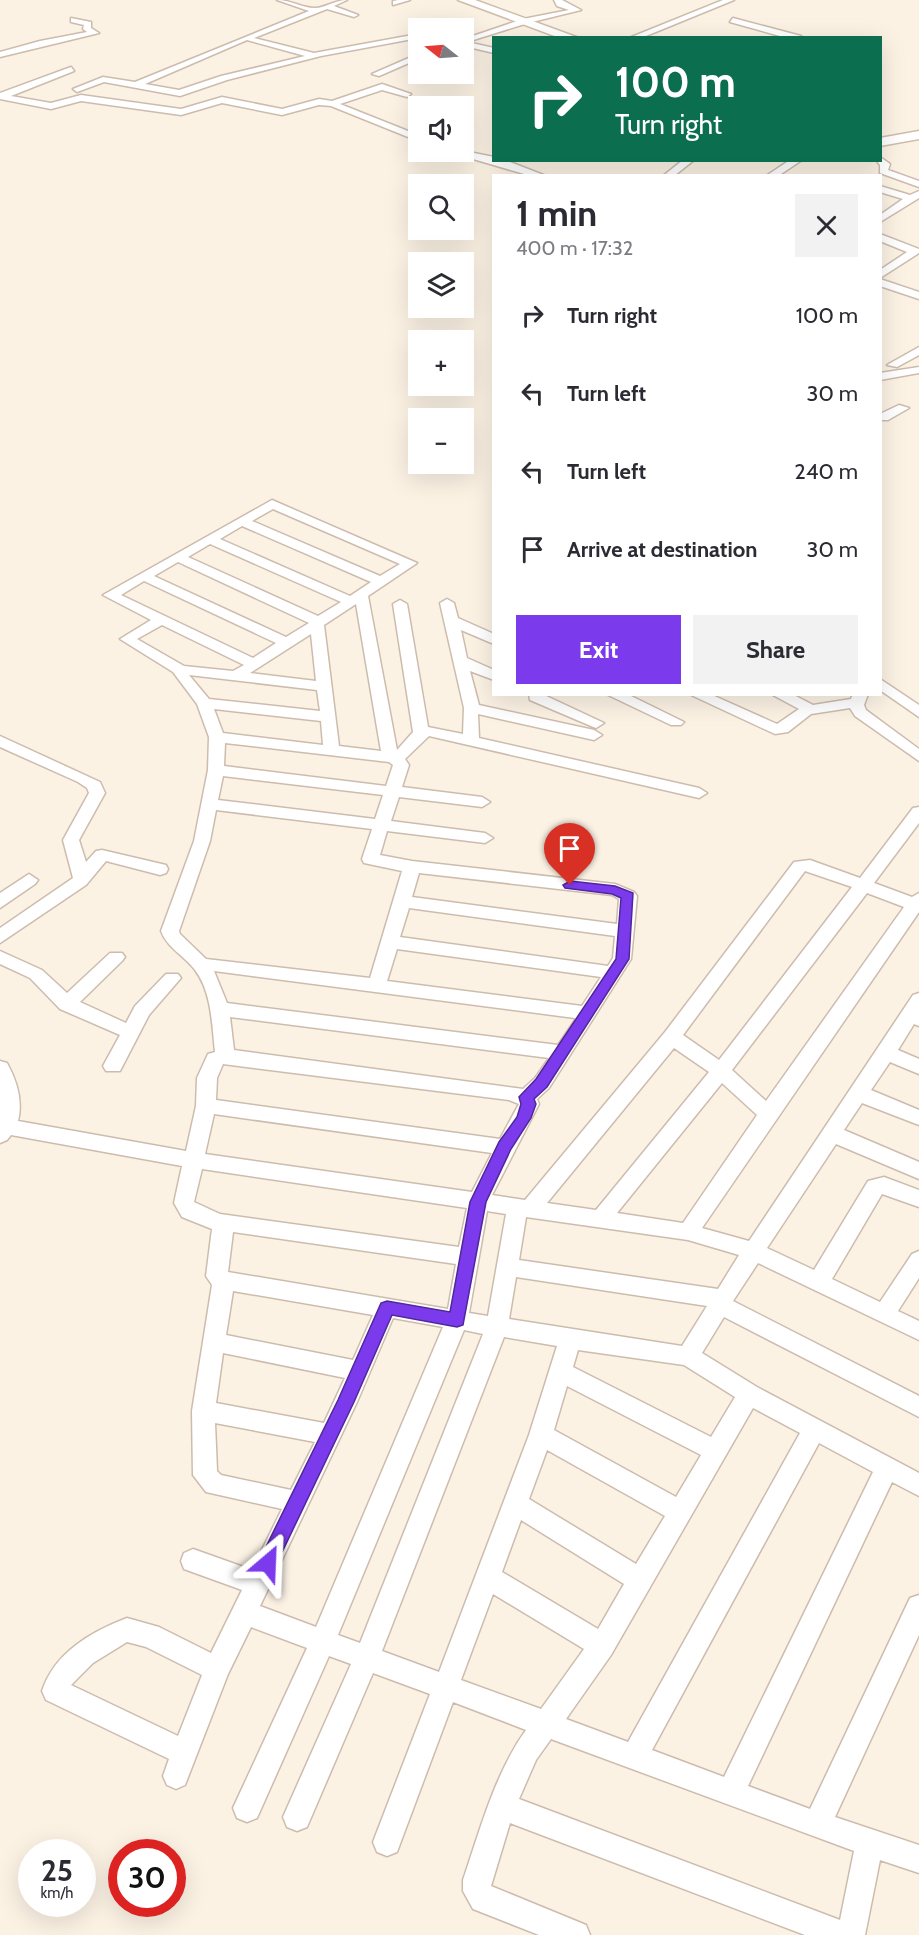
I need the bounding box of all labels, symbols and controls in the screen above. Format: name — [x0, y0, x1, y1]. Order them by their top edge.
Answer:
north arrow — [408, 18, 474, 84]
map controls — [408, 18, 474, 474]
text: 100 m — [615, 56, 736, 108]
icon: right — [516, 60, 594, 138]
button: sound — [408, 96, 474, 162]
text: Turn right — [615, 108, 722, 141]
button: search — [408, 174, 474, 240]
text: 1 min — [516, 191, 597, 235]
button: close — [795, 194, 858, 257]
text: 400 m · 17:32 — [516, 236, 633, 260]
button: layers — [408, 252, 474, 318]
icon: right — [516, 299, 549, 332]
text: Turn right — [567, 302, 657, 329]
text: 100 m — [796, 302, 858, 329]
button: + — [408, 330, 474, 396]
icon: left — [516, 377, 549, 410]
text: Turn left — [567, 380, 646, 407]
text: 30 m — [806, 380, 858, 407]
button: − — [408, 408, 474, 474]
icon: left — [516, 455, 549, 488]
text: Turn left — [567, 458, 646, 485]
text: 240 m — [794, 458, 858, 485]
icon: arrive — [516, 533, 549, 566]
text: Arrive at destination — [567, 536, 757, 563]
text: 30 m — [806, 536, 858, 563]
button: Exit — [516, 615, 681, 684]
button: Share — [693, 615, 858, 684]
pin — [544, 823, 595, 885]
icon: arrive — [553, 832, 586, 865]
position arrow — [236, 1531, 300, 1595]
speed limit sign: 30 — [108, 1839, 186, 1917]
text: 25 — [41, 1852, 73, 1889]
text: km/h — [41, 1884, 73, 1902]

